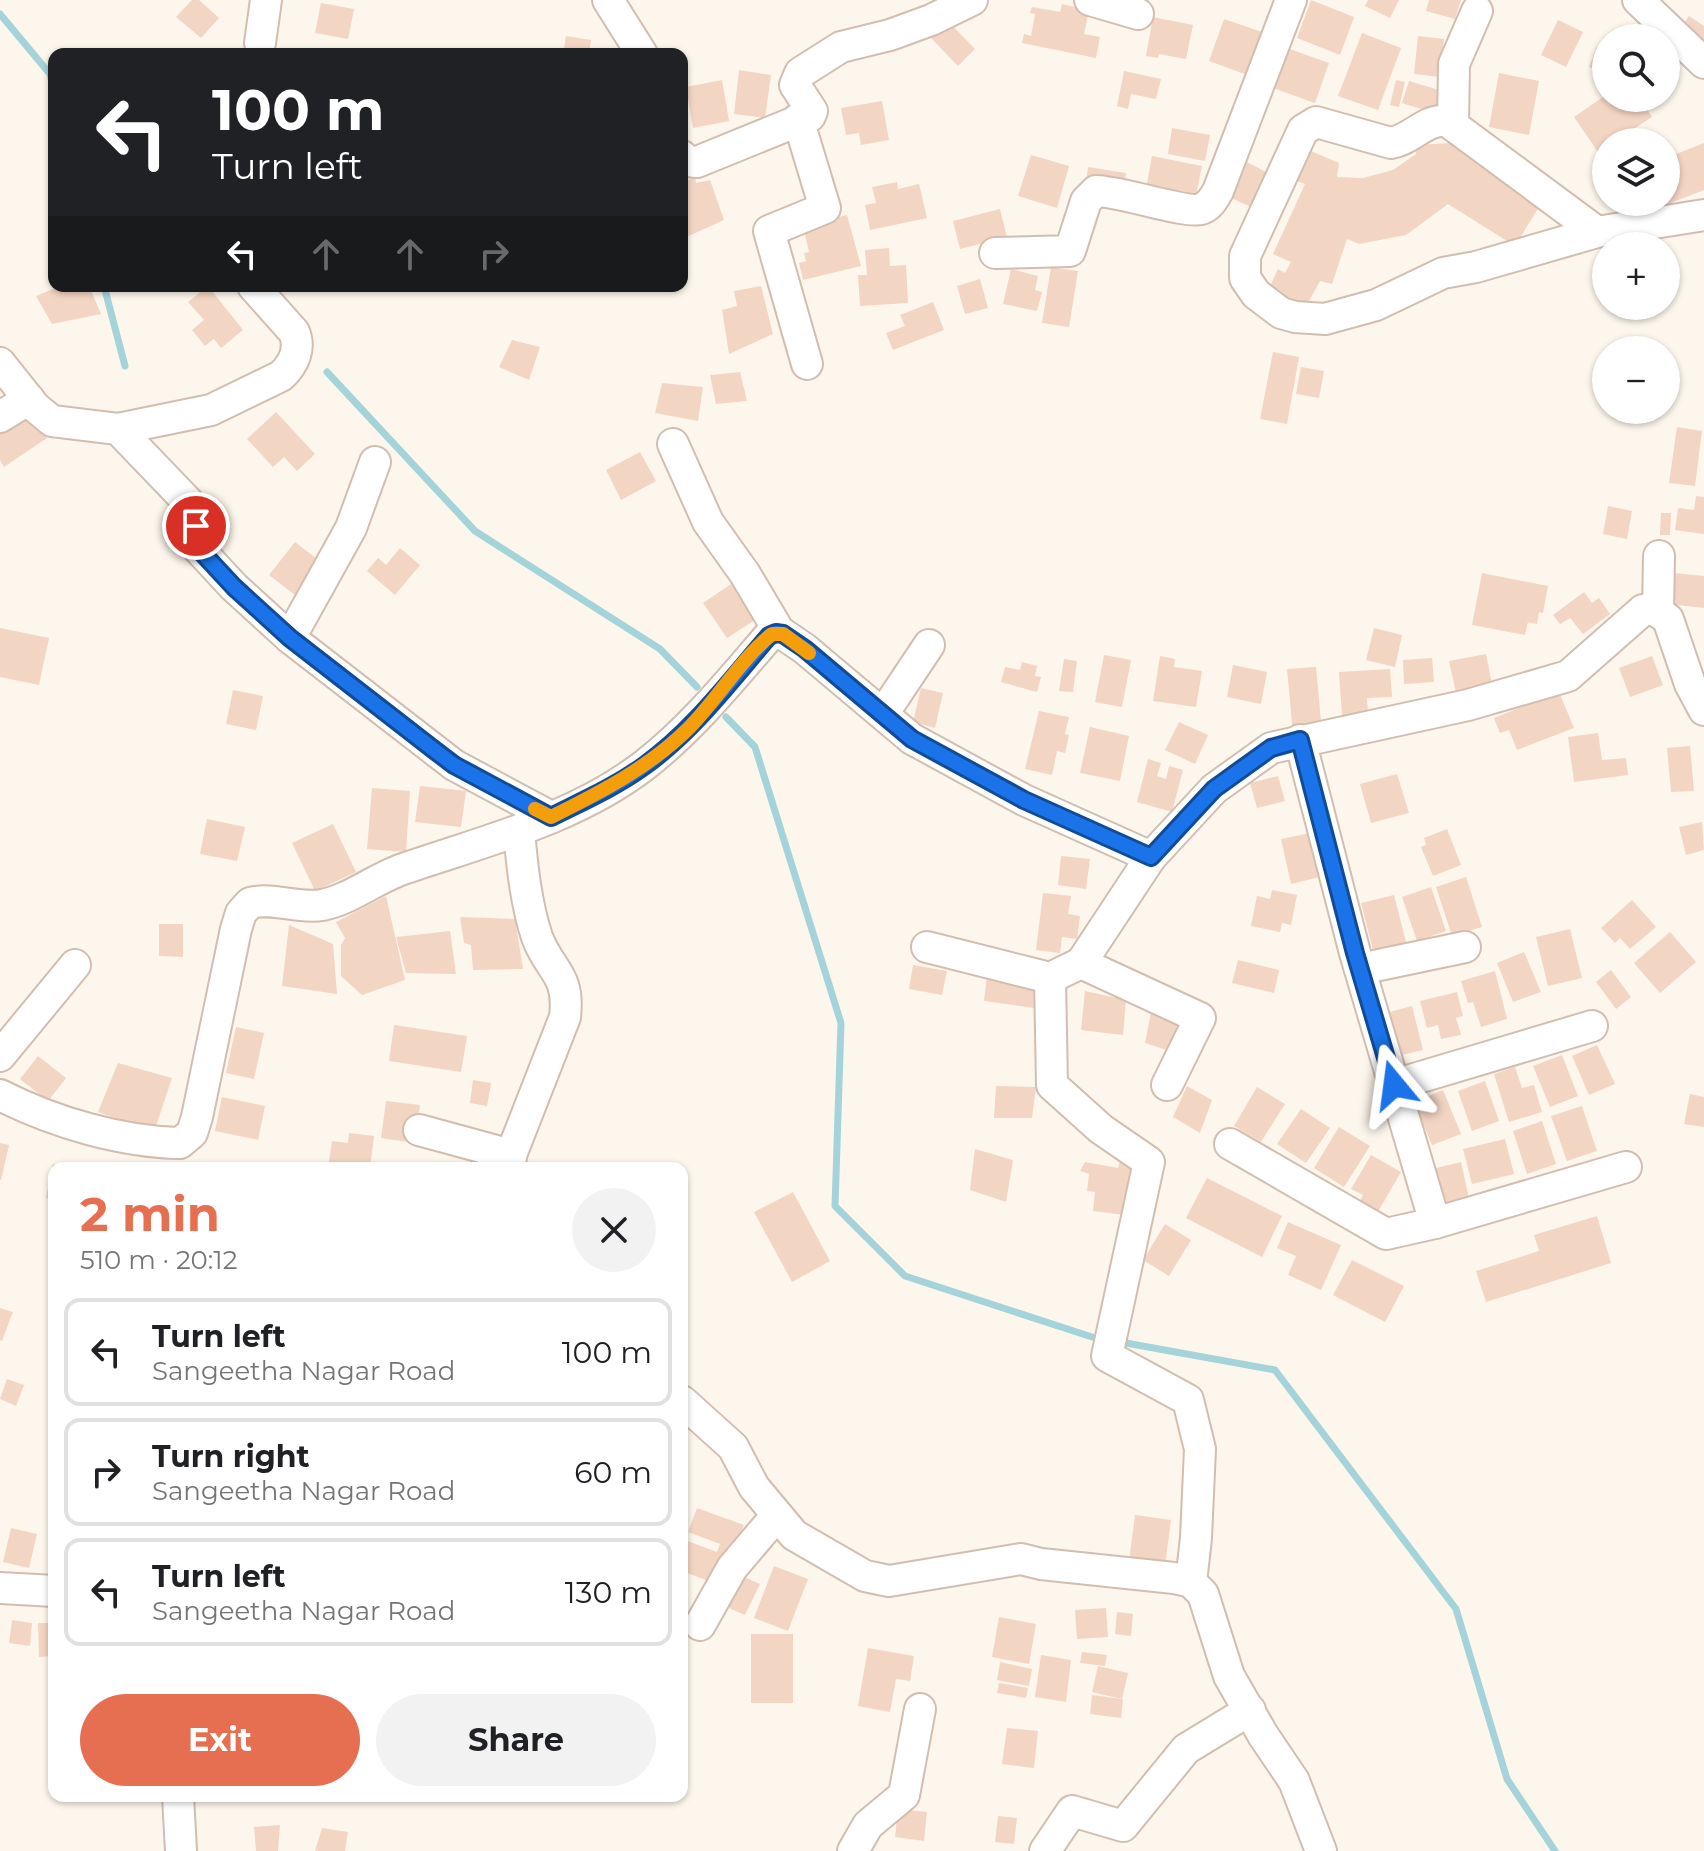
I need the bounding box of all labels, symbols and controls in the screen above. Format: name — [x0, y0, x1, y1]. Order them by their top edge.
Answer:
map controls — [1592, 24, 1680, 424]
button: search — [1592, 24, 1680, 112]
text: 100 m — [212, 76, 385, 144]
icon: left — [80, 80, 184, 184]
button: layers — [1592, 128, 1680, 216]
text: Turn left — [212, 144, 363, 188]
icon: left — [220, 232, 264, 276]
icon: ahead — [304, 232, 348, 276]
icon: ahead — [388, 232, 432, 276]
icon: right — [472, 232, 516, 276]
button: + — [1592, 232, 1680, 320]
button: − — [1592, 336, 1680, 424]
pin — [162, 492, 230, 560]
icon: arrive — [174, 504, 218, 548]
position arrow — [1352, 1043, 1436, 1127]
text: 2 min — [80, 1185, 220, 1243]
button: close — [572, 1188, 656, 1272]
text: 510 m · 20:12 — [80, 1244, 237, 1276]
text: Turn left — [152, 1318, 285, 1355]
icon: left — [84, 1330, 128, 1374]
text: 100 m — [562, 1334, 652, 1371]
text: Sangeetha Nagar Road — [152, 1355, 455, 1387]
text: Turn right — [152, 1438, 309, 1475]
icon: right — [84, 1450, 128, 1494]
text: 60 m — [574, 1454, 652, 1491]
text: Sangeetha Nagar Road — [152, 1475, 455, 1507]
text: Turn left — [152, 1558, 285, 1595]
icon: left — [84, 1570, 128, 1614]
text: 130 m — [565, 1574, 652, 1611]
text: Sangeetha Nagar Road — [152, 1595, 455, 1627]
button: Exit — [80, 1694, 360, 1786]
button: Share — [376, 1694, 656, 1786]

